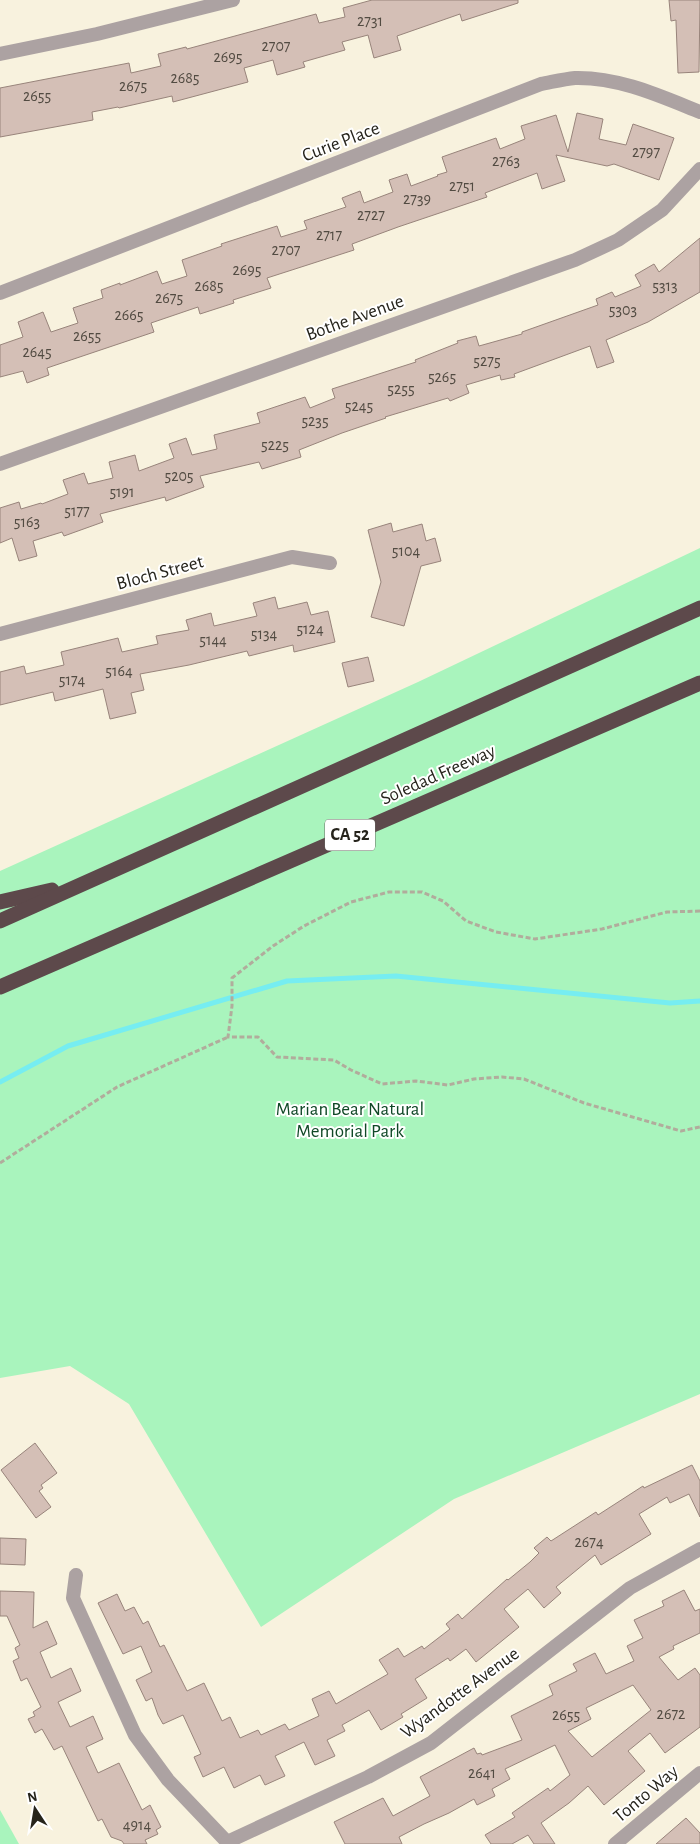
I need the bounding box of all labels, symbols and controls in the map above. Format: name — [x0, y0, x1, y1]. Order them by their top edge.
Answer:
house number: 2731 — [357, 13, 383, 29]
house number: 2707 — [261, 38, 291, 54]
house number: 2695 — [213, 49, 243, 65]
house number: 2685 — [170, 70, 200, 86]
house number: 2675 — [119, 78, 147, 94]
house number: 2655 — [23, 88, 51, 104]
street label: Curie Place — [300, 119, 382, 165]
house number: 2797 — [632, 144, 660, 160]
house number: 2763 — [492, 153, 520, 169]
house number: 2751 — [449, 178, 475, 194]
house number: 2739 — [403, 191, 431, 207]
house number: 2727 — [357, 207, 385, 223]
house number: 2717 — [316, 227, 342, 243]
house number: 2707 — [271, 242, 301, 258]
house number: 2695 — [232, 262, 262, 278]
house number: 2685 — [194, 278, 224, 294]
house number: 5313 — [652, 278, 678, 294]
house number: 2675 — [155, 290, 183, 306]
street label: Bothe Avenue — [304, 292, 406, 344]
house number: 5303 — [609, 302, 637, 318]
house number: 2665 — [114, 307, 144, 323]
house number: 2655 — [73, 328, 101, 344]
house number: 2645 — [22, 344, 52, 360]
house number: 5275 — [473, 353, 501, 369]
house number: 5265 — [428, 369, 456, 385]
house number: 5255 — [387, 381, 415, 397]
house number: 5245 — [345, 398, 373, 414]
house number: 5235 — [301, 413, 329, 429]
house number: 5225 — [261, 437, 289, 453]
house number: 5205 — [164, 468, 194, 484]
house number: 5191 — [109, 484, 135, 500]
house number: 5177 — [64, 503, 90, 519]
house number: 5163 — [14, 514, 40, 530]
house number: 5104 — [392, 543, 420, 559]
street label: Bloch Street — [114, 552, 206, 594]
house number: 5124 — [296, 621, 324, 637]
house number: 5134 — [251, 626, 278, 642]
house number: 5144 — [199, 632, 227, 648]
house number: 5164 — [105, 663, 133, 679]
house number: 5174 — [59, 672, 86, 688]
street label: Soledad Freeway — [378, 741, 498, 809]
road number: CA 52 — [325, 820, 375, 850]
park label: Marian Bear Natural Memorial Park — [276, 1100, 424, 1141]
house number: 2674 — [574, 1534, 604, 1550]
street label: Wyandotte Avenue — [397, 1644, 523, 1742]
house number: 2672 — [657, 1706, 685, 1722]
house number: 2655 — [552, 1707, 580, 1723]
street label: Tonto Way — [610, 1762, 682, 1826]
house number: 2641 — [468, 1765, 496, 1781]
north arrow — [10, 1784, 60, 1834]
text: N — [26, 1789, 39, 1805]
house number: 4914 — [123, 1817, 152, 1833]

